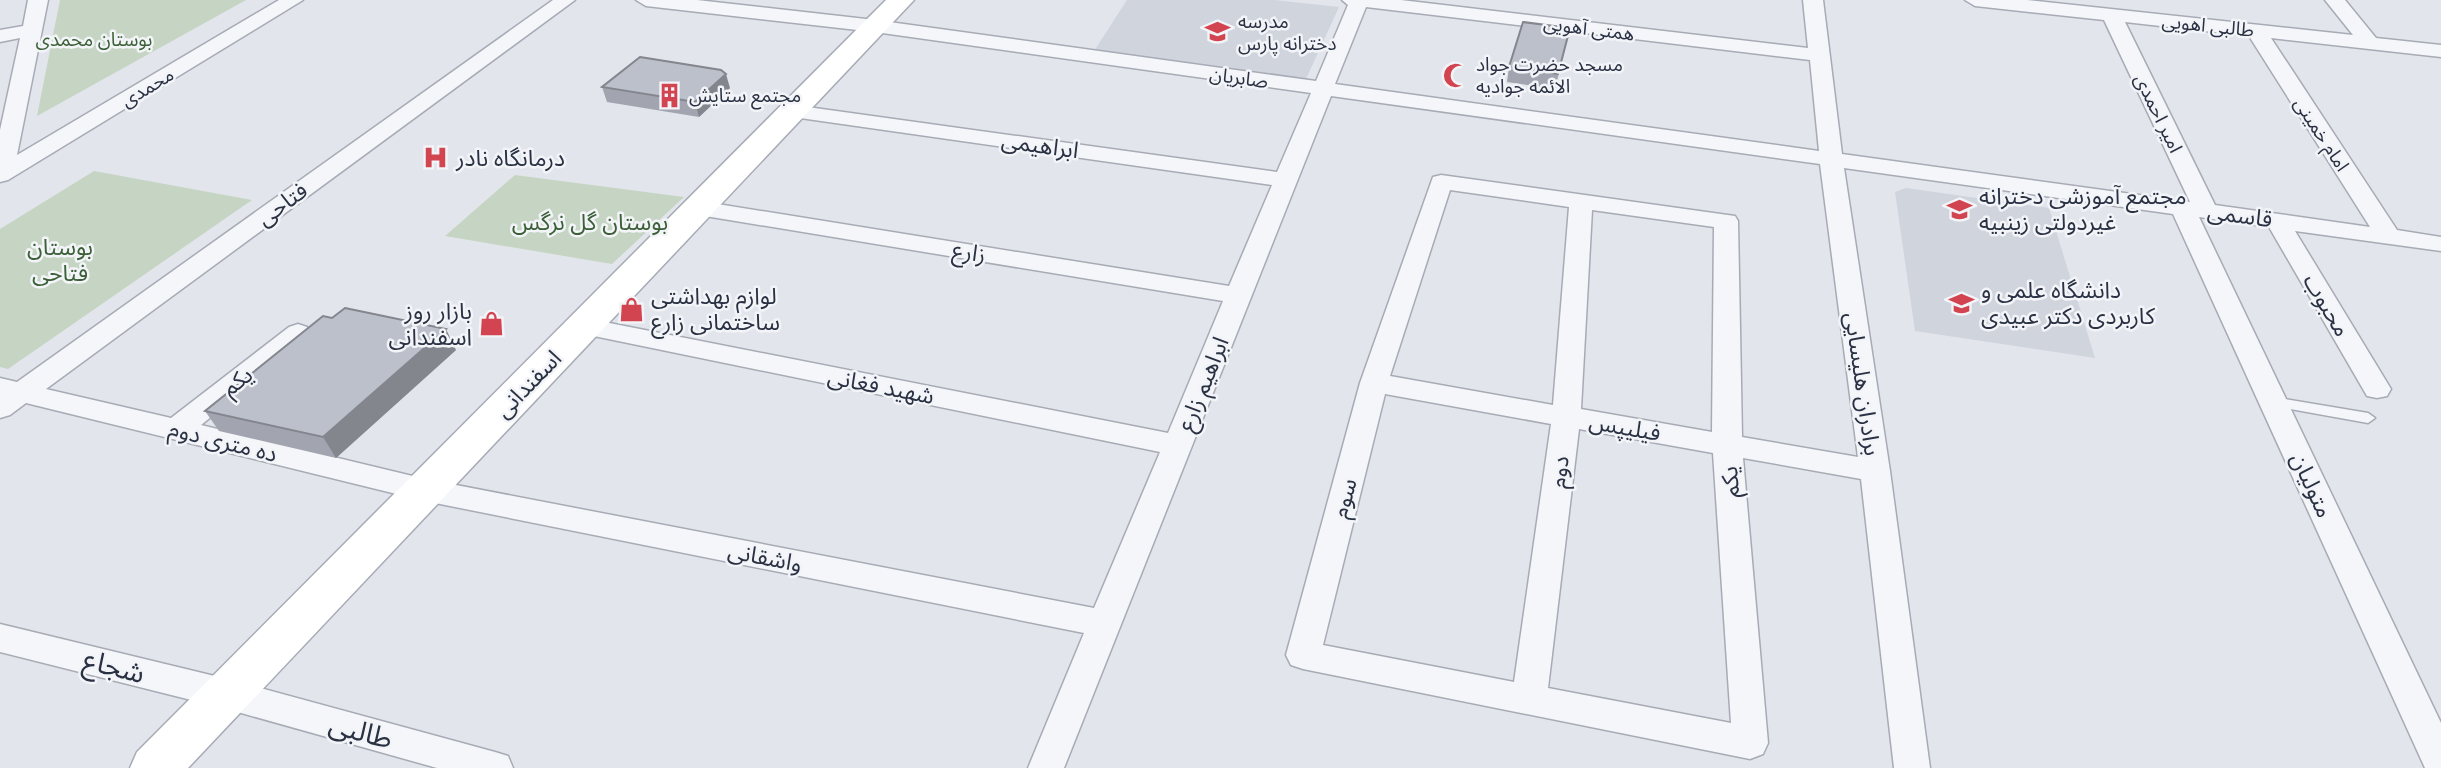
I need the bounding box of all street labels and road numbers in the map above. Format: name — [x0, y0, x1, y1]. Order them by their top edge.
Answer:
street label: طالبی اهویی — [2161, 9, 2255, 42]
street label: همتی آهویی — [1542, 12, 1636, 46]
street label: صابریان — [1208, 62, 1270, 93]
street label: محمدی — [117, 63, 177, 111]
street label: امیر احمدی — [2130, 70, 2188, 156]
street label: امام خمینی — [2287, 93, 2354, 177]
street label: ابراهیمی — [1000, 126, 1080, 164]
street label: فتاحی — [251, 176, 312, 231]
street label: قاسمی — [2206, 197, 2274, 232]
street label: زارع — [950, 236, 988, 271]
street label: محبوب — [2297, 269, 2357, 341]
street label: برادران هلیسایی — [1839, 310, 1887, 458]
street label: ابراهیم زارع — [1171, 333, 1237, 436]
street label: اسفندانی — [489, 344, 566, 423]
street label: یکم — [216, 360, 260, 404]
street label: شهید فغانی — [825, 362, 937, 409]
street label: فیلیپس — [1587, 407, 1663, 448]
street label: ده متری دوم — [165, 414, 280, 472]
street label: متولیان — [2285, 448, 2339, 522]
street label: دوم — [1543, 454, 1579, 490]
street label: یکم — [1715, 465, 1748, 499]
street label: سوم — [1325, 475, 1367, 522]
street label: واشقانی — [726, 536, 804, 578]
street label: شجاع — [79, 642, 148, 694]
street label: طالبی — [325, 706, 397, 756]

